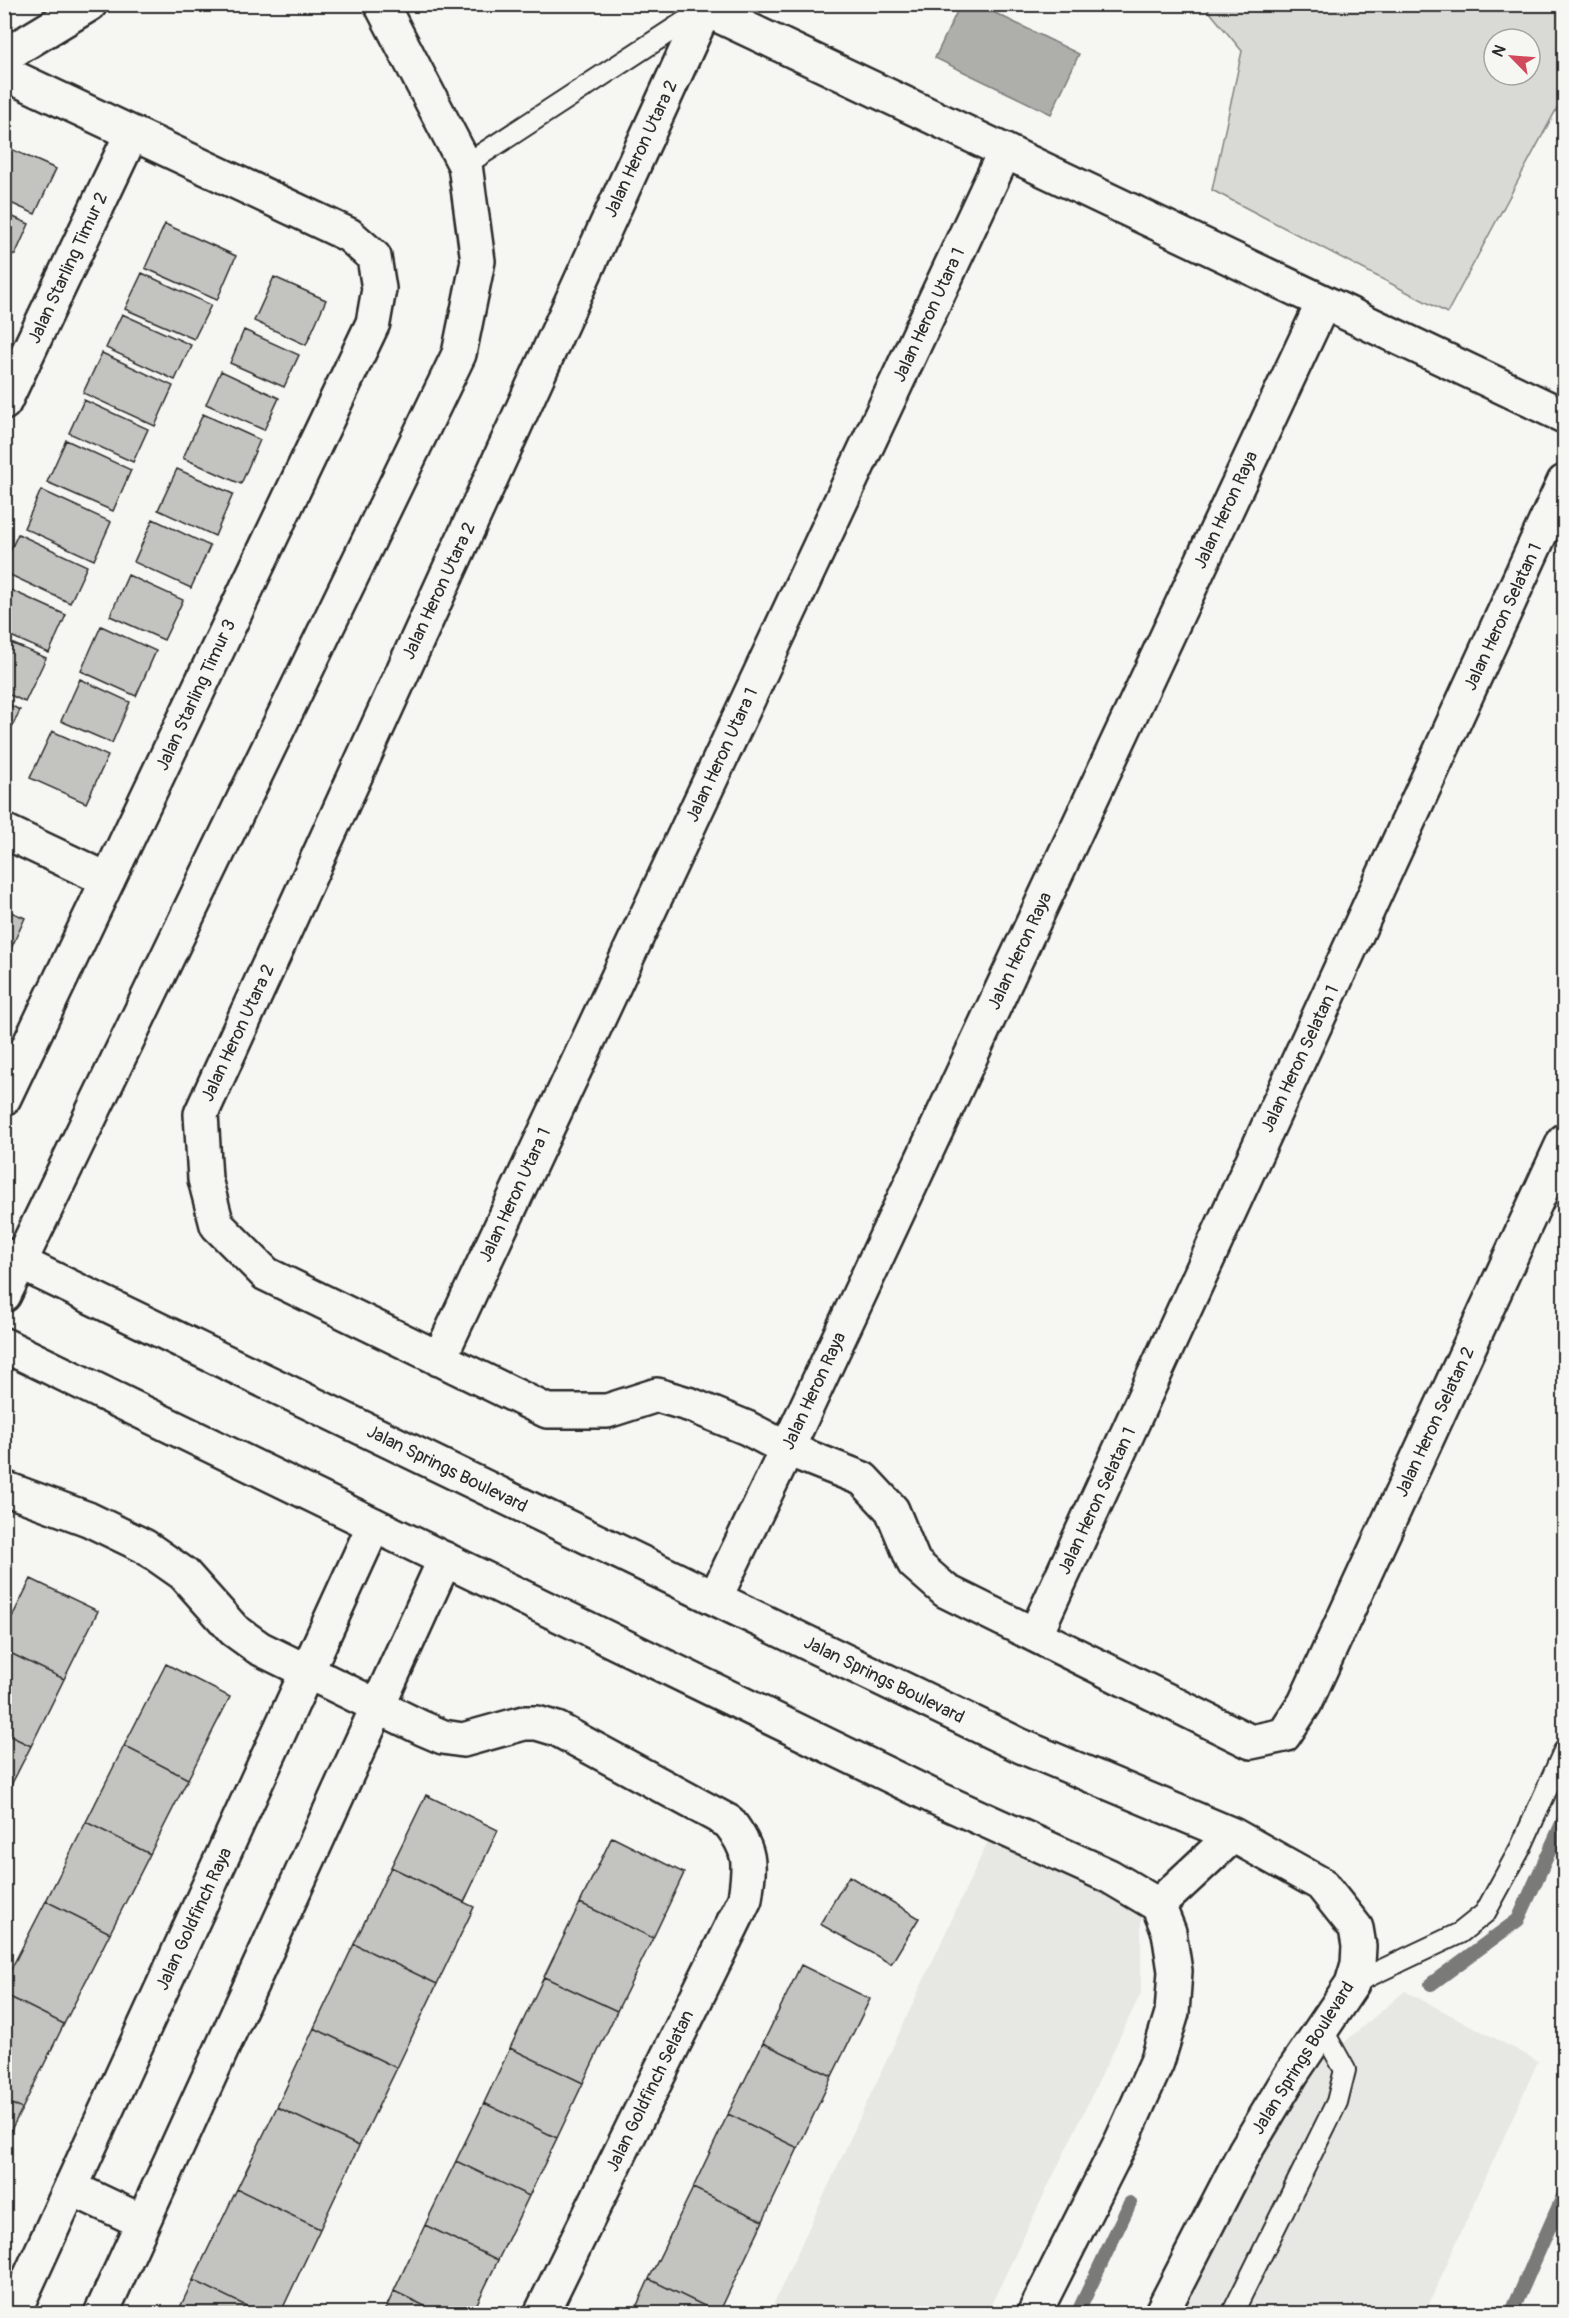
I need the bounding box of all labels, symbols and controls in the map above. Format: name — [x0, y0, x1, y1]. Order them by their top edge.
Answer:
north arrow — [1482, 27, 1542, 87]
text: N — [1488, 42, 1511, 60]
street label: Jalan Heron Utara 2 — [599, 77, 683, 221]
street label: Jalan Starling Timur 2 — [23, 189, 113, 347]
street label: Jalan Heron Utara 1 — [888, 244, 970, 386]
street label: Jalan Heron Raya — [1189, 447, 1263, 573]
street label: Jalan Heron Utara 2 — [397, 519, 481, 663]
street label: Jalan Heron Selatan 1 — [1459, 540, 1547, 694]
street label: Jalan Starling Timur 3 — [151, 616, 241, 774]
street label: Jalan Heron Utara 1 — [681, 684, 763, 826]
street label: Jalan Heron Raya — [983, 888, 1057, 1014]
street label: Jalan Heron Utara 2 — [196, 961, 280, 1105]
street label: Jalan Heron Selatan 1 — [1256, 982, 1344, 1136]
street label: Jalan Heron Utara 1 — [474, 1124, 556, 1266]
street label: Jalan Heron Raya — [777, 1328, 851, 1454]
street label: Jalan Heron Selatan 2 — [1390, 1343, 1480, 1501]
street label: Jalan Springs Boulevard — [363, 1420, 531, 1518]
street label: Jalan Heron Selatan 1 — [1053, 1424, 1141, 1578]
street label: Jalan Springs Boulevard — [800, 1631, 968, 1729]
street label: Jalan Goldfinch Raya — [151, 1844, 237, 1994]
street label: Jalan Springs Boulevard — [1247, 1977, 1359, 2139]
street label: Jalan Goldfinch Selatan — [601, 2006, 699, 2176]

